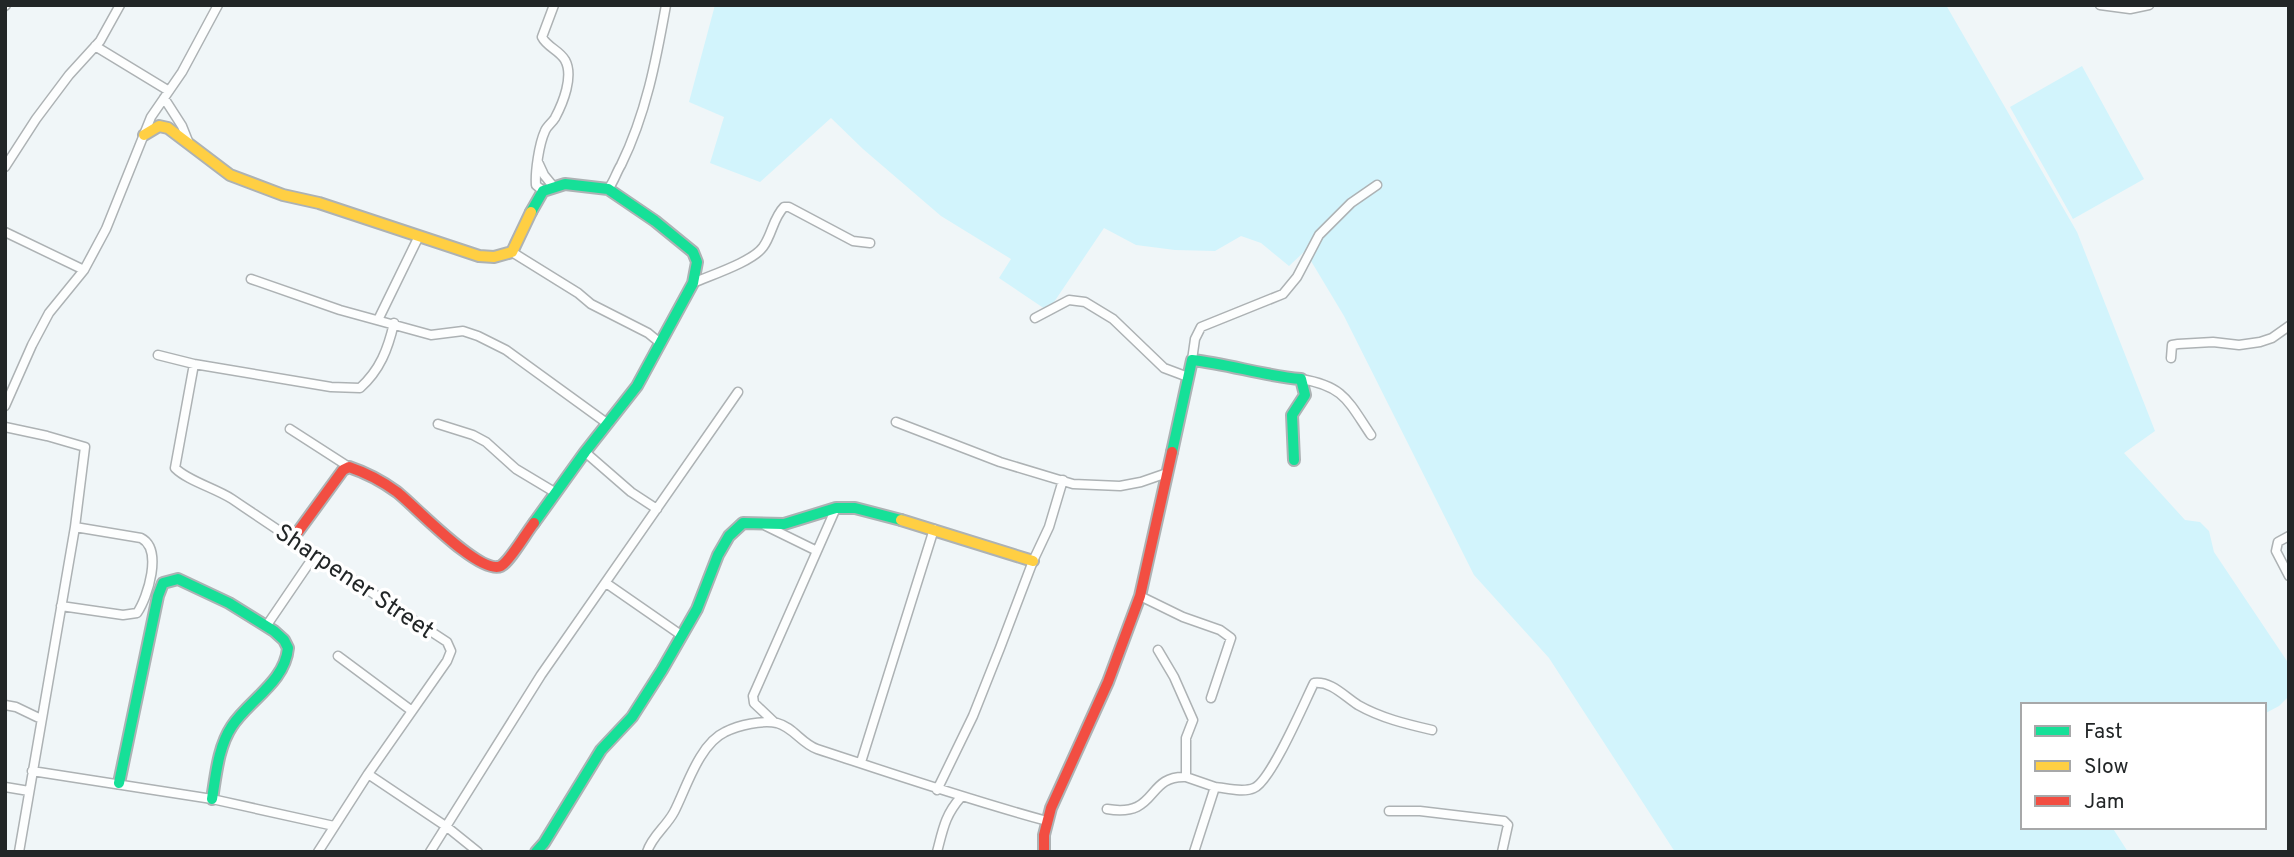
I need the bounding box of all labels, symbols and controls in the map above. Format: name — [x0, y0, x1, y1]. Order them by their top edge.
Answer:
street label: Sharpener Street — [269, 518, 439, 647]
legend — [2021, 703, 2266, 829]
text: Fast — [2084, 719, 2123, 746]
text: Slow — [2084, 754, 2129, 781]
text: Jam — [2084, 789, 2125, 816]

